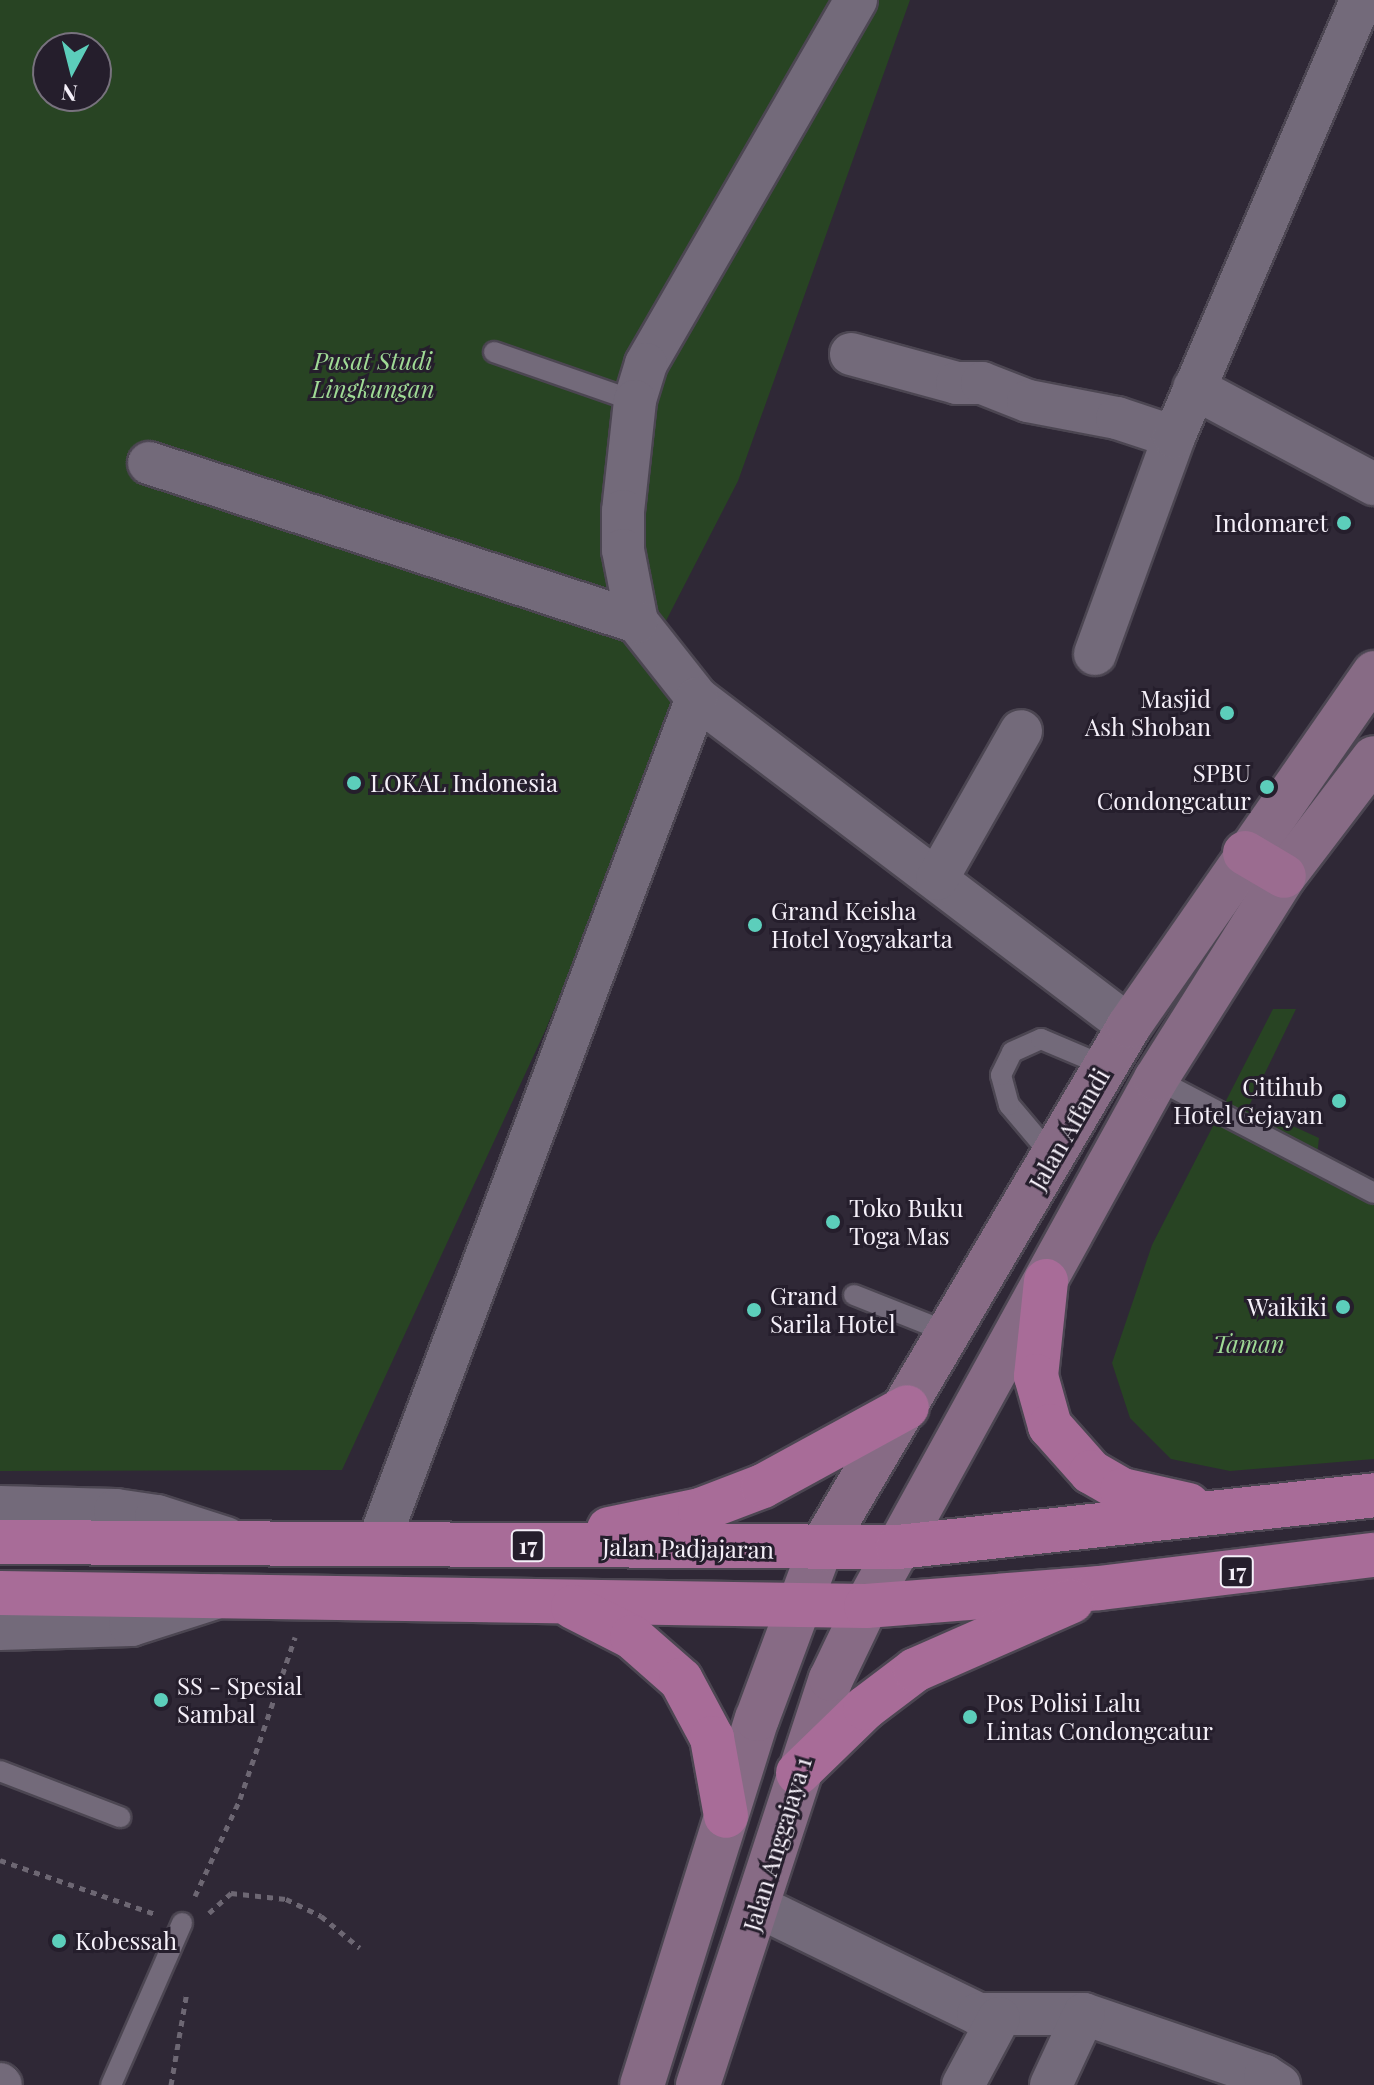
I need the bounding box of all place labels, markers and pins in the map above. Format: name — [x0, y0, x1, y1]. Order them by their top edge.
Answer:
place label: Indomaret — [1214, 509, 1328, 537]
marker: Indomaret — [1335, 514, 1353, 532]
place label: Masjid Ash Shoban — [1085, 685, 1211, 741]
marker: Masjid Ash Shoban — [1218, 704, 1236, 722]
place label: SPBU Condongcatur — [1097, 759, 1251, 815]
place label: LOKAL Indonesia — [370, 769, 558, 797]
marker: LOKAL Indonesia — [345, 774, 363, 792]
marker: SPBU Condongcatur — [1258, 778, 1276, 796]
place label: Grand Keisha Hotel Yogyakarta — [771, 897, 953, 953]
marker: Grand Keisha Hotel Yogyakarta — [746, 916, 764, 934]
place label: Citihub Hotel Gejayan — [1173, 1073, 1323, 1129]
marker: Citihub Hotel Gejayan — [1330, 1092, 1348, 1110]
place label: Toko Buku Toga Mas — [849, 1194, 963, 1250]
marker: Toko Buku Toga Mas — [824, 1213, 842, 1231]
place label: Grand Sarila Hotel — [770, 1282, 896, 1338]
place label: Waikiki — [1247, 1293, 1327, 1321]
marker: Waikiki — [1334, 1298, 1352, 1316]
marker: Grand Sarila Hotel — [745, 1301, 763, 1319]
place label: SS - Spesial Sambal — [177, 1672, 302, 1728]
place label: Pos Polisi Lalu Lintas Condongcatur — [986, 1689, 1213, 1745]
marker: SS - Spesial Sambal — [152, 1691, 170, 1709]
marker: Pos Polisi Lalu Lintas Condongcatur — [961, 1708, 979, 1726]
place label: Kobessah — [75, 1927, 177, 1955]
marker: Kobessah — [50, 1932, 68, 1950]

